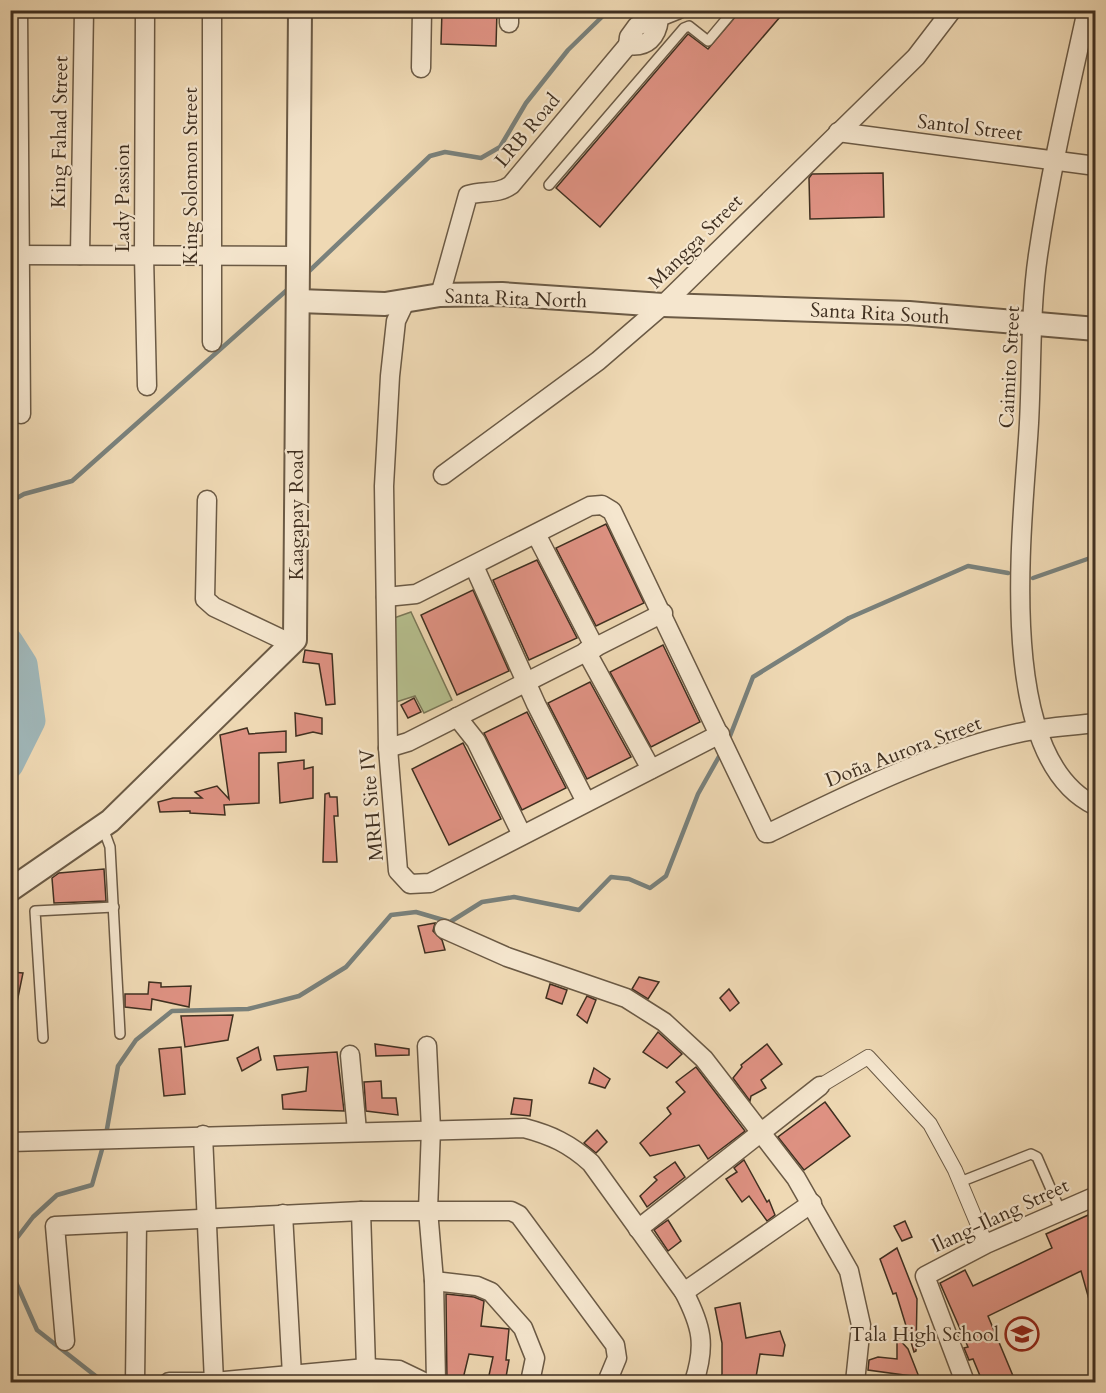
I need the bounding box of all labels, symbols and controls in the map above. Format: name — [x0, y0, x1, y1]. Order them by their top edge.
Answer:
street label: King Fahad Street — [45, 55, 74, 208]
street label: King Solomon Street — [177, 86, 204, 265]
street label: LRB Road — [488, 87, 567, 173]
street label: Santol Street — [916, 108, 1025, 147]
street label: Lady Passion — [109, 143, 136, 252]
street label: Mangga Street — [642, 188, 749, 295]
street label: Santa Rita North — [444, 283, 588, 314]
street label: Santa Rita South — [810, 296, 950, 331]
street label: Caimito Street — [993, 304, 1026, 429]
street label: Kaagapay Road — [283, 449, 310, 581]
street label: Doña Aurora Street — [821, 709, 986, 794]
street label: MRH Site IV — [353, 747, 390, 862]
street label: Ilang-Ilang Street — [927, 1172, 1074, 1259]
school or university icon: Tala High School — [1004, 1316, 1040, 1352]
place label: Tala High School — [850, 1321, 999, 1348]

